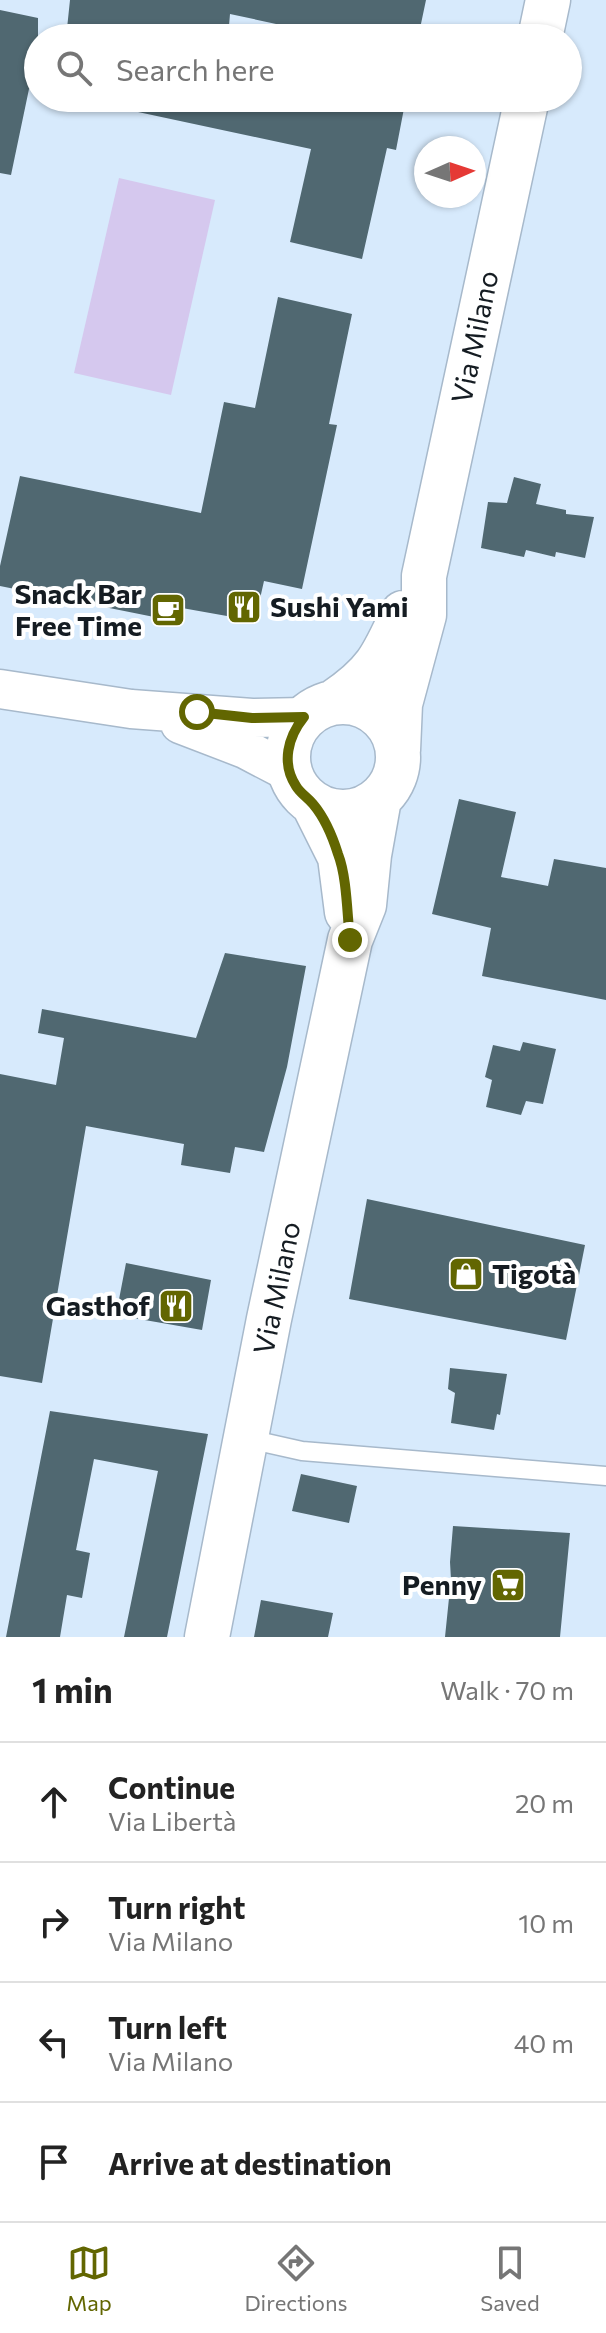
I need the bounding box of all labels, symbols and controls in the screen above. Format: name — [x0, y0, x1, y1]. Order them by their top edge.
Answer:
search box — [24, 24, 582, 112]
icon: search — [52, 46, 96, 90]
text: Search here — [116, 50, 275, 87]
north arrow — [414, 136, 486, 208]
street label: Via Milano — [443, 267, 505, 406]
place label: Snack Bar Free Time — [14, 576, 142, 642]
restaurant icon: Sushi Yami — [225, 588, 263, 626]
place label: Sushi Yami — [270, 589, 408, 623]
cafe icon: Snack Bar Free Time — [149, 591, 187, 629]
route start — [179, 694, 215, 730]
route end — [332, 922, 368, 958]
street label: Via Milano — [245, 1218, 307, 1357]
shop icon: Tigotà — [447, 1255, 485, 1293]
place label: Tigotà — [492, 1256, 576, 1290]
restaurant icon: Gasthof — [157, 1287, 195, 1325]
place label: Gasthof — [46, 1288, 151, 1322]
supermarket icon: Penny — [489, 1566, 527, 1604]
place label: Penny — [402, 1567, 482, 1601]
text: 1 min — [32, 1668, 113, 1710]
text: Walk · 70 m — [440, 1674, 574, 1705]
text: Continue — [108, 1768, 235, 1805]
icon: ahead — [32, 1780, 76, 1824]
text: 20 m — [515, 1787, 574, 1818]
text: Via Libertà — [108, 1805, 236, 1836]
text: Turn right — [108, 1888, 245, 1925]
icon: right — [32, 1900, 76, 1944]
text: 10 m — [518, 1907, 574, 1938]
text: Via Milano — [108, 1925, 233, 1956]
text: Turn left — [108, 2008, 227, 2045]
icon: left — [32, 2020, 76, 2064]
text: 40 m — [514, 2027, 574, 2058]
text: Via Milano — [108, 2045, 233, 2076]
icon: arrive — [32, 2140, 76, 2184]
text: Arrive at destination — [108, 2144, 392, 2181]
tab: Map — [66, 2241, 112, 2316]
tab: Directions — [244, 2241, 348, 2316]
tab: Saved — [480, 2241, 540, 2316]

